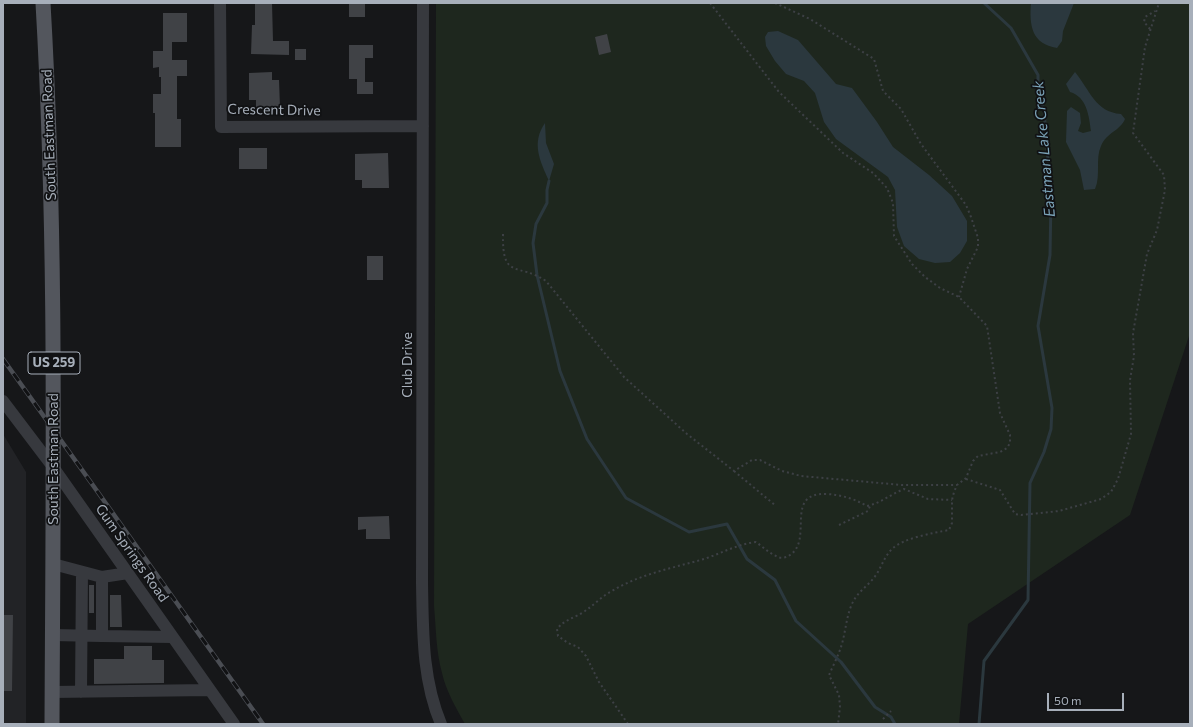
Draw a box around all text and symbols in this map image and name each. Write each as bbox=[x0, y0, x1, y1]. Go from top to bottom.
street label: South Eastman Road bbox=[38, 69, 60, 201]
water label: Eastman Lake Creek bbox=[1029, 80, 1059, 218]
street label: Crescent Drive bbox=[227, 101, 321, 119]
street label: Club Drive bbox=[399, 332, 415, 398]
road number: US 259 bbox=[28, 352, 80, 374]
street label: South Eastman Road bbox=[45, 393, 61, 525]
street label: Gum Springs Road bbox=[92, 501, 172, 605]
scale bar bbox=[1049, 685, 1126, 711]
text: 50 m bbox=[1054, 693, 1082, 707]

